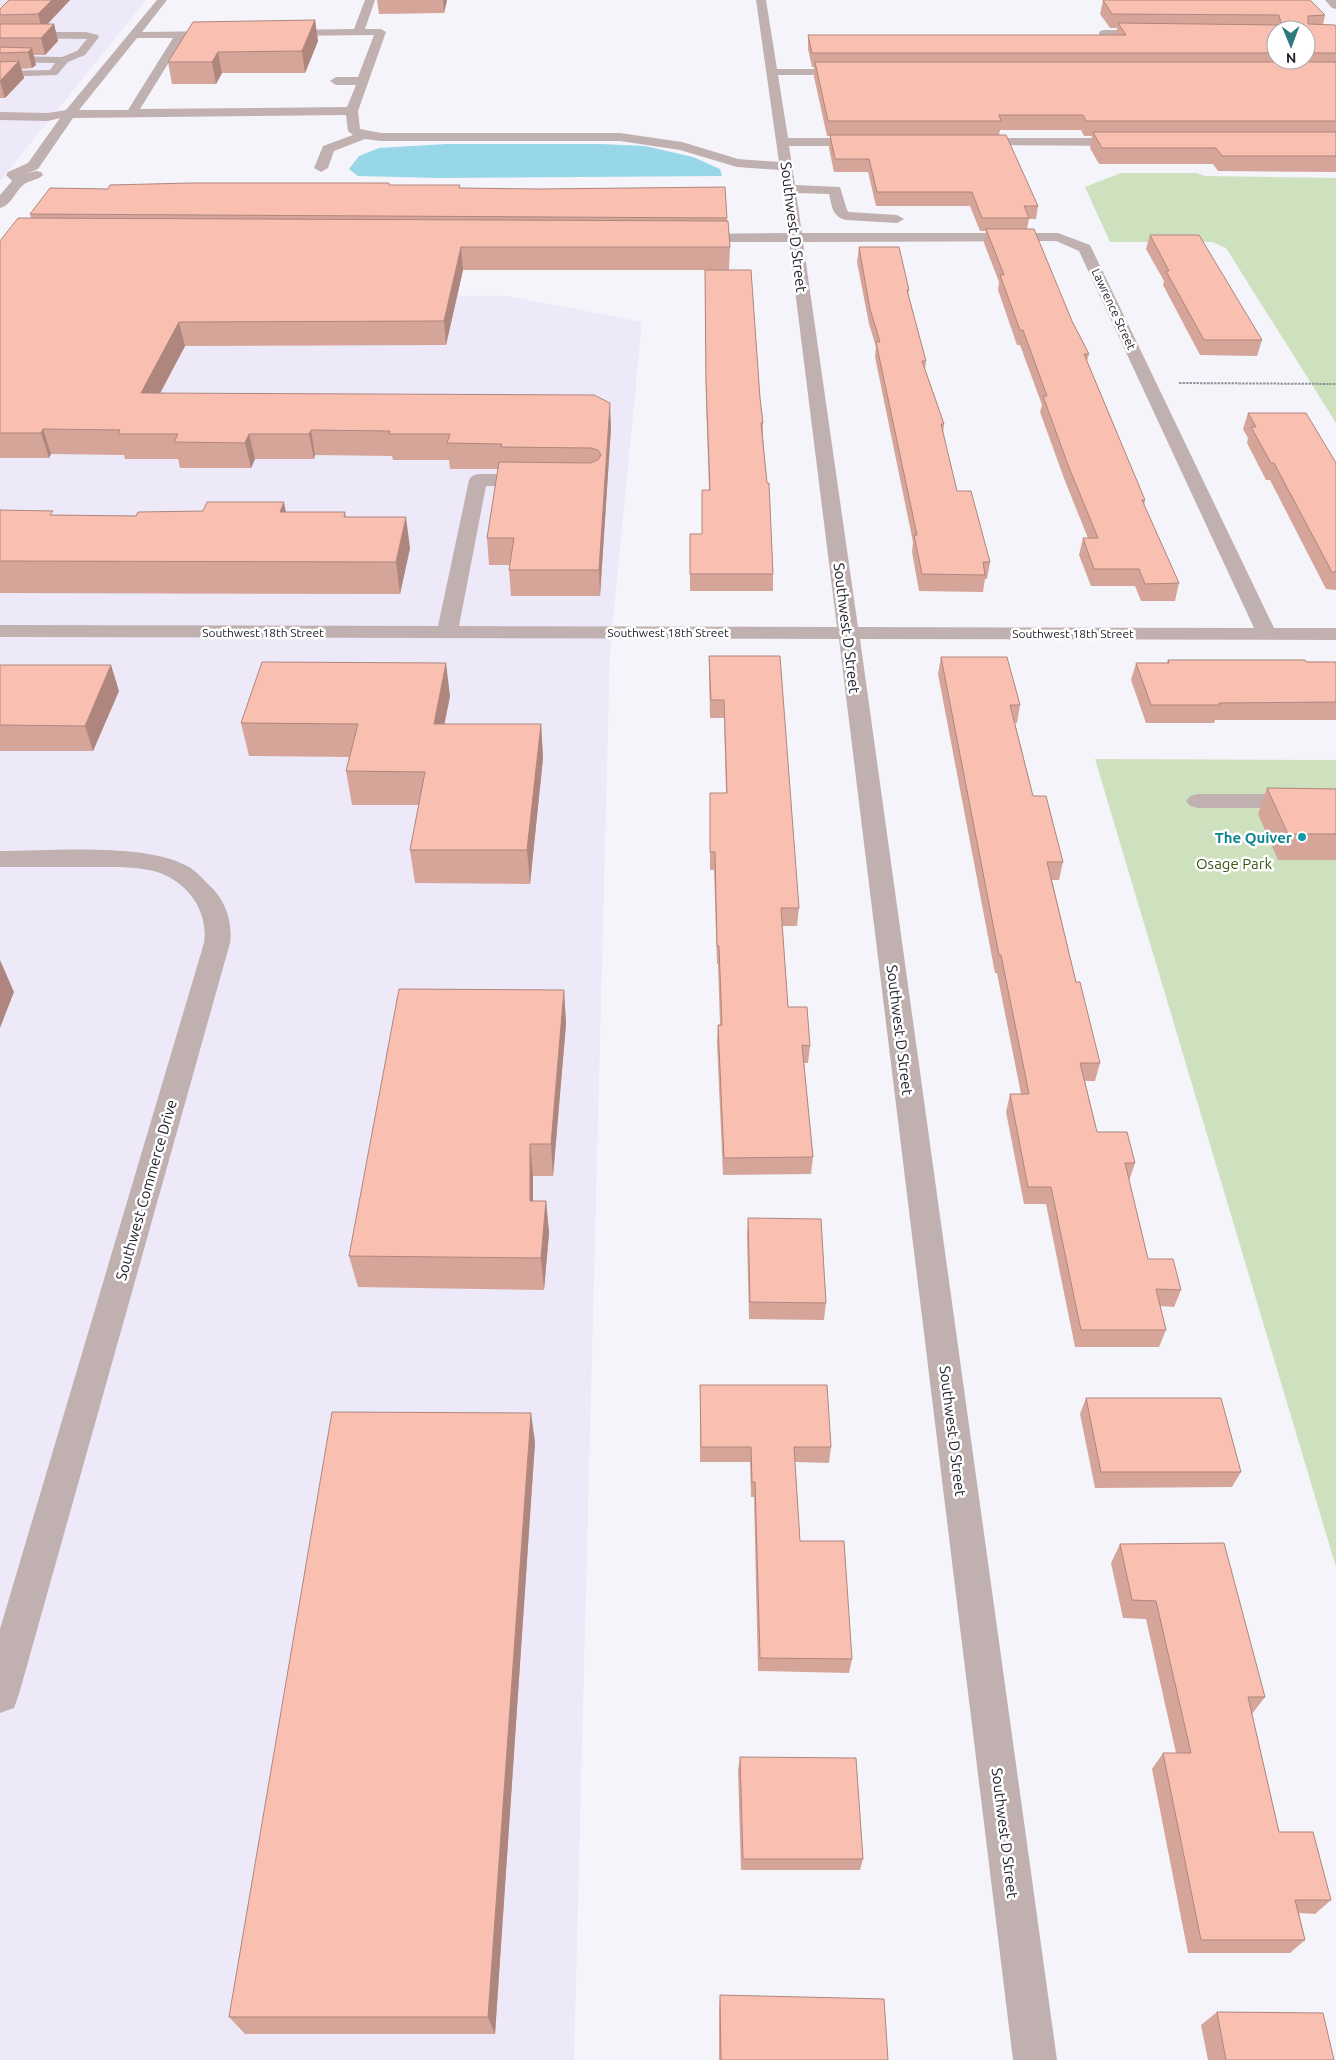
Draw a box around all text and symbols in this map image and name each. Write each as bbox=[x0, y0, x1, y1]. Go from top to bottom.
north arrow bbox=[1266, 20, 1316, 70]
text: N bbox=[1286, 50, 1297, 66]
street label: Southwest D Street bbox=[778, 161, 810, 293]
street label: Lawrence Street bbox=[1090, 266, 1139, 352]
street label: Southwest D Street bbox=[831, 562, 863, 694]
street label: Southwest 18th Street bbox=[202, 626, 324, 639]
street label: Southwest 18th Street bbox=[607, 626, 729, 639]
street label: Southwest 18th Street bbox=[1012, 627, 1134, 640]
place label: The Quiver bbox=[1215, 829, 1293, 846]
marker: The Quiver bbox=[1296, 831, 1308, 843]
park label: Osage Park bbox=[1196, 855, 1272, 872]
street label: Southwest D Street bbox=[884, 964, 916, 1096]
street label: Southwest Commerce Drive bbox=[112, 1098, 180, 1282]
street label: Southwest D Street bbox=[937, 1365, 969, 1497]
street label: Southwest D Street bbox=[989, 1767, 1021, 1899]

